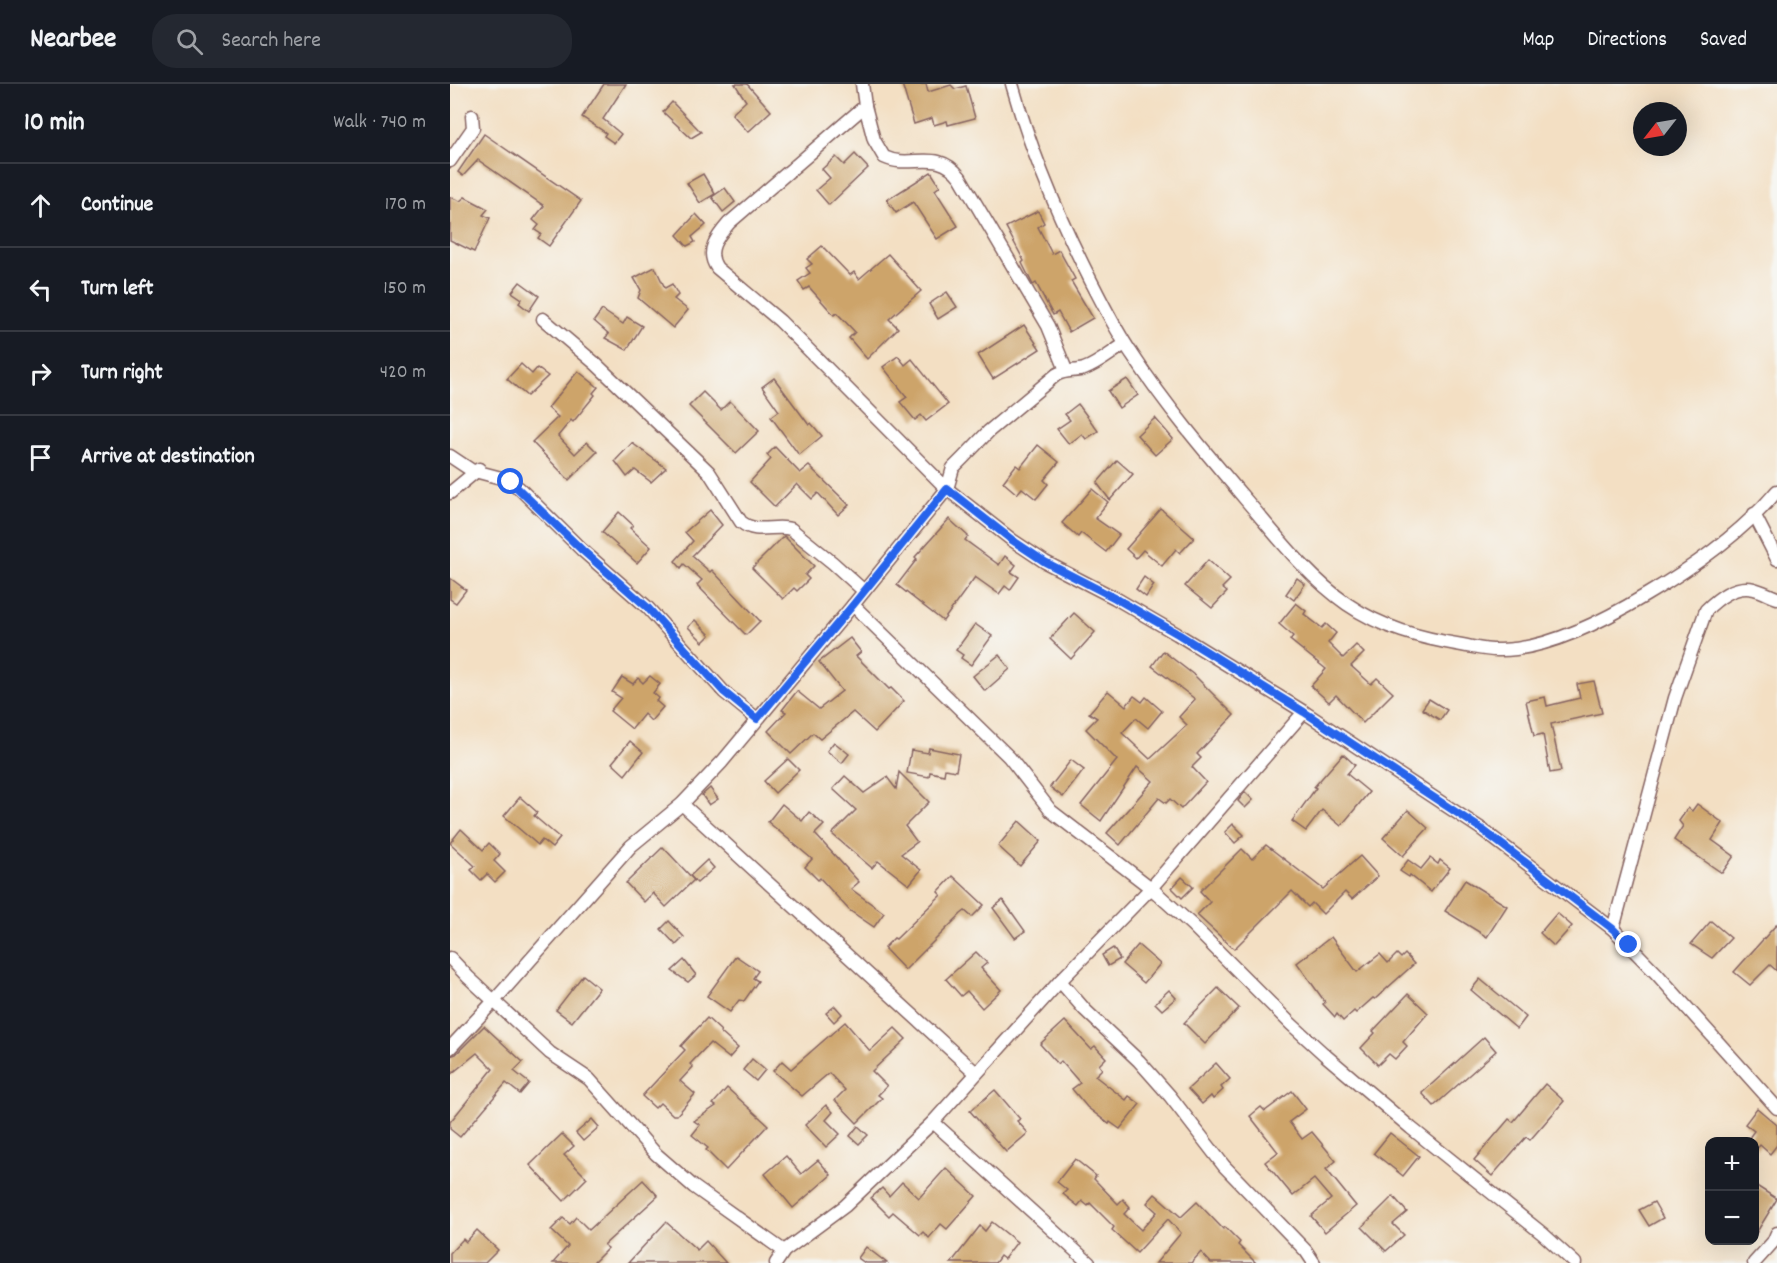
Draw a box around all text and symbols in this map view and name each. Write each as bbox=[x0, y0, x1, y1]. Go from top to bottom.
search box bbox=[152, 14, 572, 68]
text: Nearbee bbox=[30, 21, 116, 61]
icon: search bbox=[173, 25, 206, 58]
text: Search here bbox=[221, 26, 321, 57]
text: Map bbox=[1523, 26, 1554, 56]
text: Directions bbox=[1587, 26, 1667, 56]
text: Saved bbox=[1700, 26, 1747, 56]
north arrow bbox=[1633, 102, 1687, 156]
text: 10 min bbox=[24, 105, 84, 142]
text: Walk · 740 m bbox=[333, 109, 426, 137]
icon: ahead bbox=[24, 189, 57, 222]
text: Continue bbox=[81, 190, 153, 221]
text: 170 m bbox=[385, 191, 426, 219]
icon: left bbox=[24, 273, 57, 306]
text: Turn left bbox=[81, 274, 153, 305]
text: 150 m bbox=[383, 275, 426, 303]
icon: right bbox=[24, 357, 57, 390]
text: Turn right bbox=[81, 358, 163, 389]
text: 420 m bbox=[380, 359, 426, 387]
icon: arrive bbox=[24, 441, 57, 474]
text: Arrive at destination bbox=[81, 442, 255, 473]
route start bbox=[497, 468, 523, 494]
route end bbox=[1615, 931, 1641, 957]
map controls bbox=[1705, 1137, 1759, 1245]
button: + bbox=[1705, 1137, 1759, 1191]
button: − bbox=[1705, 1191, 1759, 1245]

